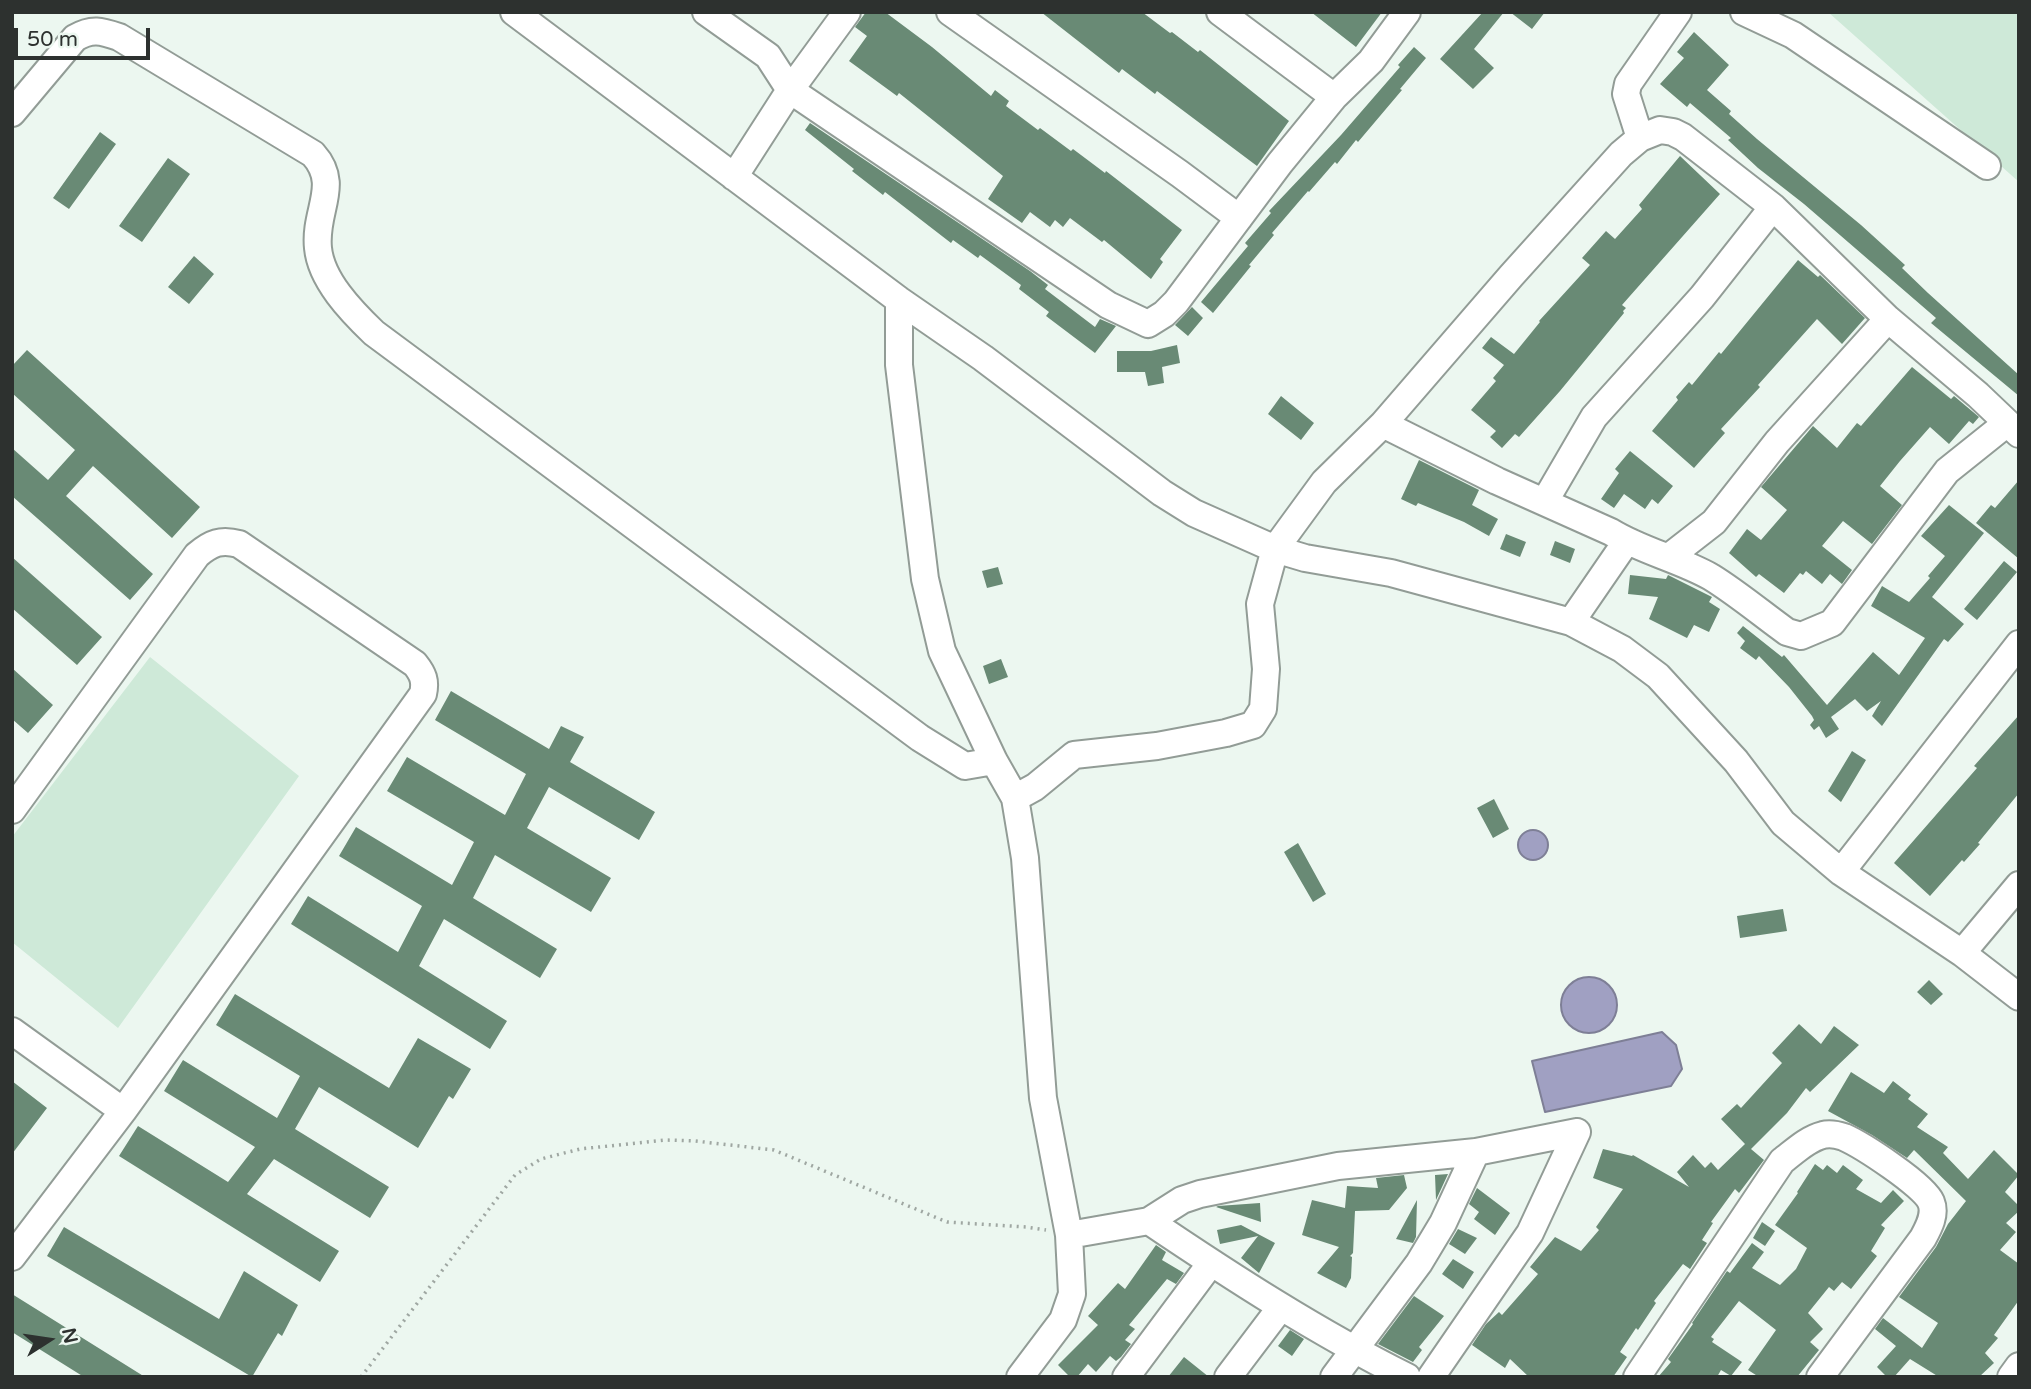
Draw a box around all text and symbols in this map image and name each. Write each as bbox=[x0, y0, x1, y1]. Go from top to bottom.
scale bar bbox=[18, 14, 154, 58]
text: 50 m bbox=[27, 27, 78, 52]
north arrow bbox=[14, 1305, 84, 1375]
text: N bbox=[57, 1326, 82, 1345]

